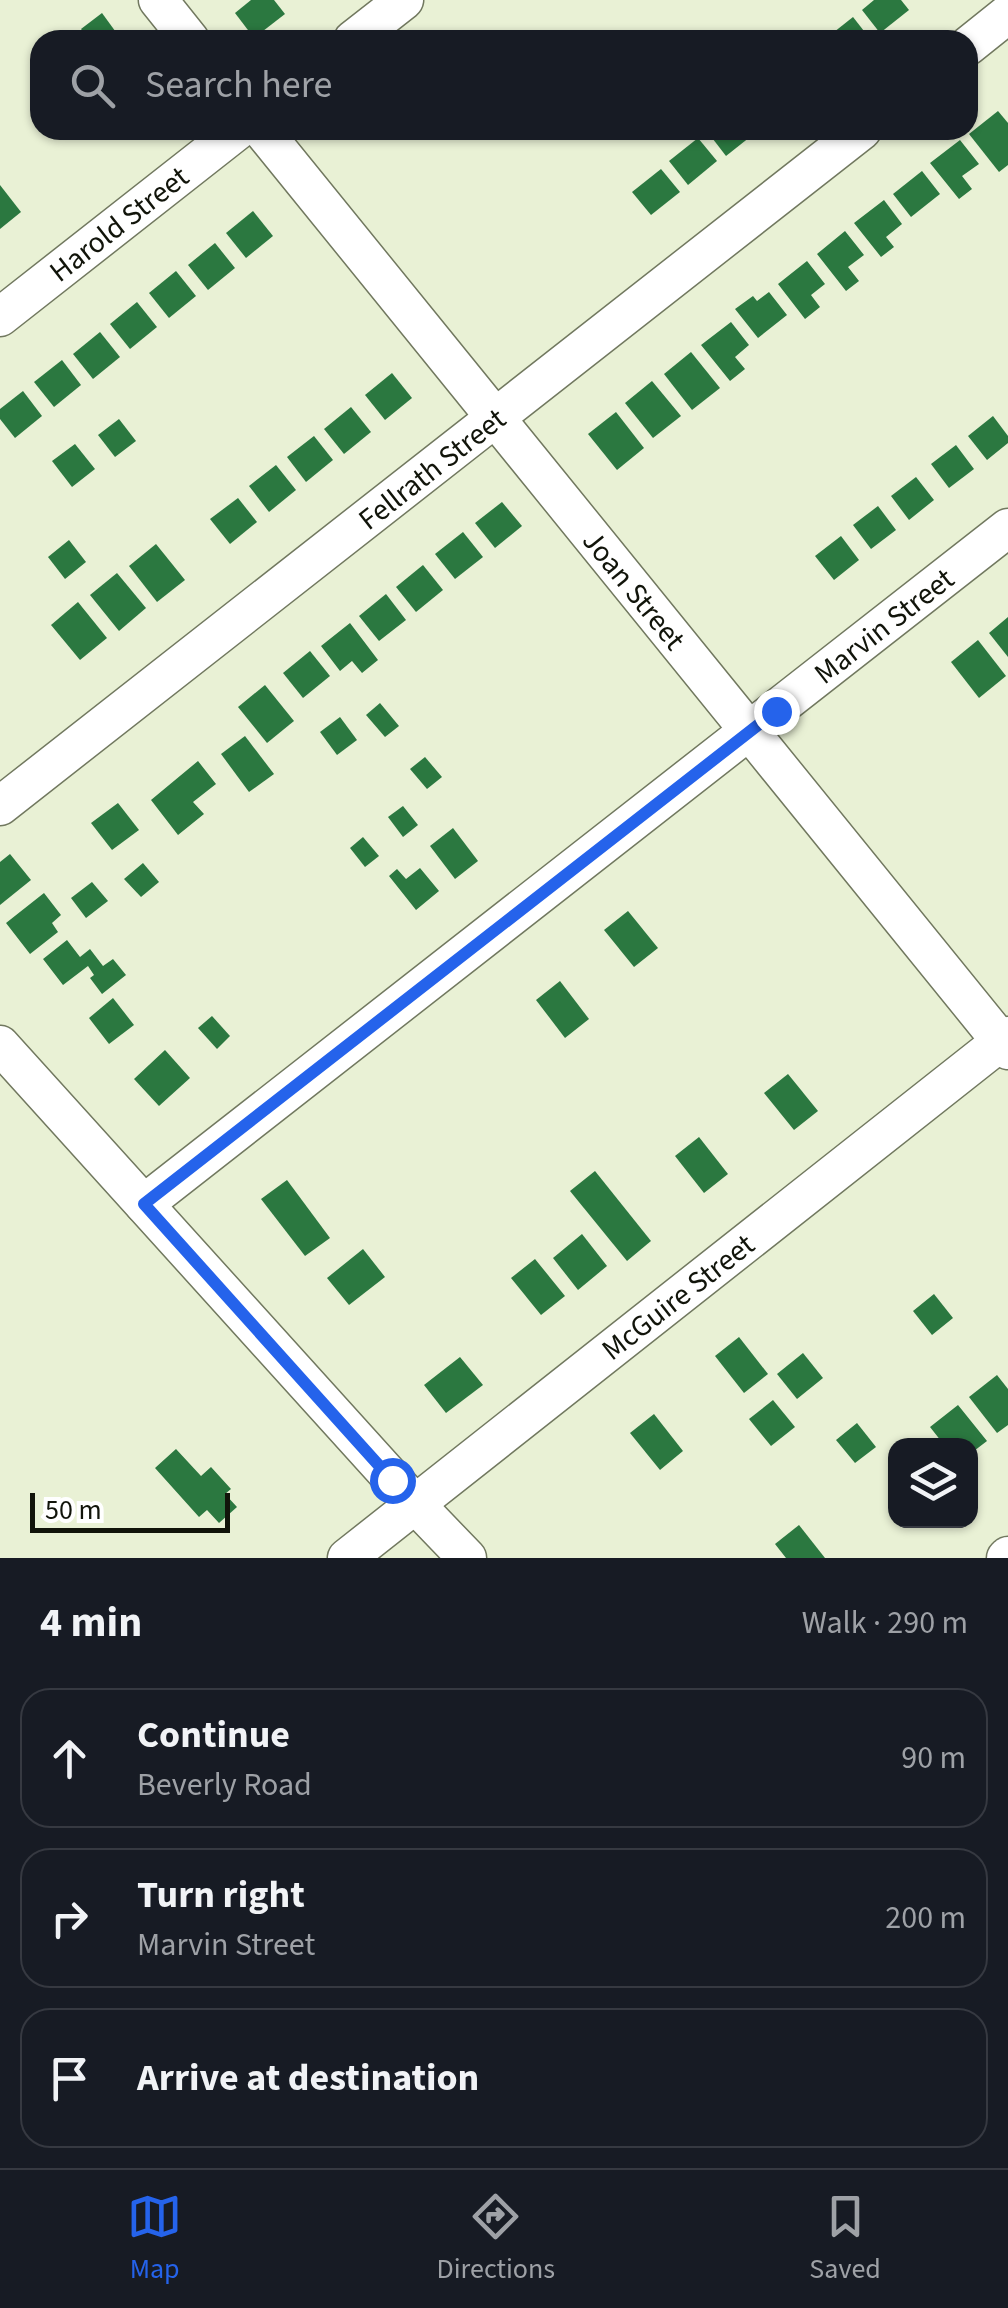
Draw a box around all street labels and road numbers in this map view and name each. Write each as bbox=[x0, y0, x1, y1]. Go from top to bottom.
street label: Harold Street bbox=[40, 156, 198, 293]
street label: Fellrath Street bbox=[349, 398, 515, 541]
street label: Joan Street bbox=[572, 521, 695, 659]
street label: Marvin Street bbox=[805, 558, 963, 695]
street label: McGuire Street bbox=[593, 1224, 764, 1371]

